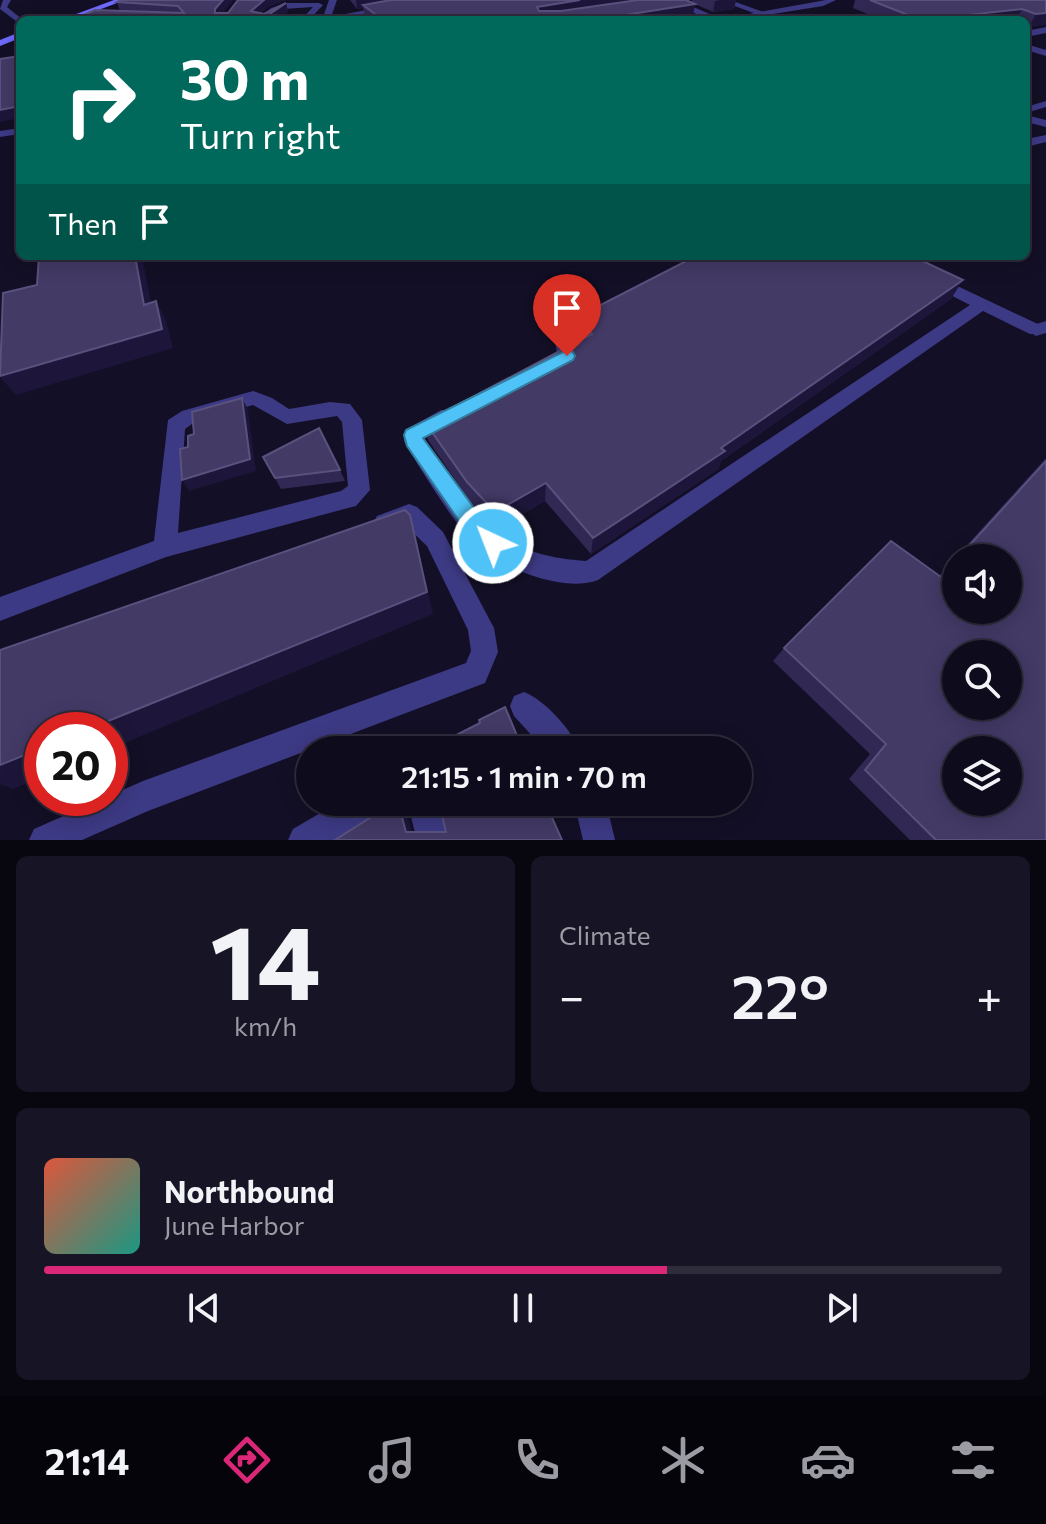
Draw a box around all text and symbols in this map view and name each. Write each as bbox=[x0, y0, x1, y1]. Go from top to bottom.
text: 30 m bbox=[180, 43, 309, 112]
icon: right bbox=[48, 48, 152, 152]
text: Turn right bbox=[180, 112, 341, 156]
icon: arrive bbox=[133, 200, 177, 244]
text: Then bbox=[48, 204, 117, 241]
pin bbox=[533, 274, 601, 356]
icon: arrive bbox=[545, 286, 589, 330]
position arrow bbox=[451, 501, 535, 585]
map controls bbox=[942, 544, 1022, 816]
button: sound bbox=[942, 544, 1022, 624]
button: search bbox=[942, 640, 1022, 720]
speed limit sign: 20 bbox=[24, 712, 128, 816]
button: layers bbox=[942, 736, 1022, 816]
text: 21:15 · 1 min · 70 m bbox=[401, 757, 647, 794]
text: 14 bbox=[210, 894, 321, 1021]
text: Climate bbox=[559, 919, 651, 950]
text: 22° bbox=[731, 958, 829, 1031]
text: − bbox=[559, 968, 584, 1022]
text: + bbox=[976, 968, 1002, 1022]
text: km/h bbox=[234, 1010, 297, 1041]
text: Northbound bbox=[164, 1172, 335, 1209]
text: June Harbor bbox=[164, 1209, 304, 1240]
icon: previous bbox=[182, 1286, 226, 1330]
icon: pause bbox=[501, 1286, 545, 1330]
icon: next bbox=[820, 1286, 864, 1330]
icon: directions bbox=[219, 1432, 275, 1488]
icon: music bbox=[364, 1432, 420, 1488]
icon: phone bbox=[509, 1432, 565, 1488]
icon: climate bbox=[655, 1432, 711, 1488]
icon: car bbox=[800, 1432, 856, 1488]
icon: filters bbox=[945, 1432, 1001, 1488]
text: 21:14 bbox=[45, 1438, 129, 1482]

